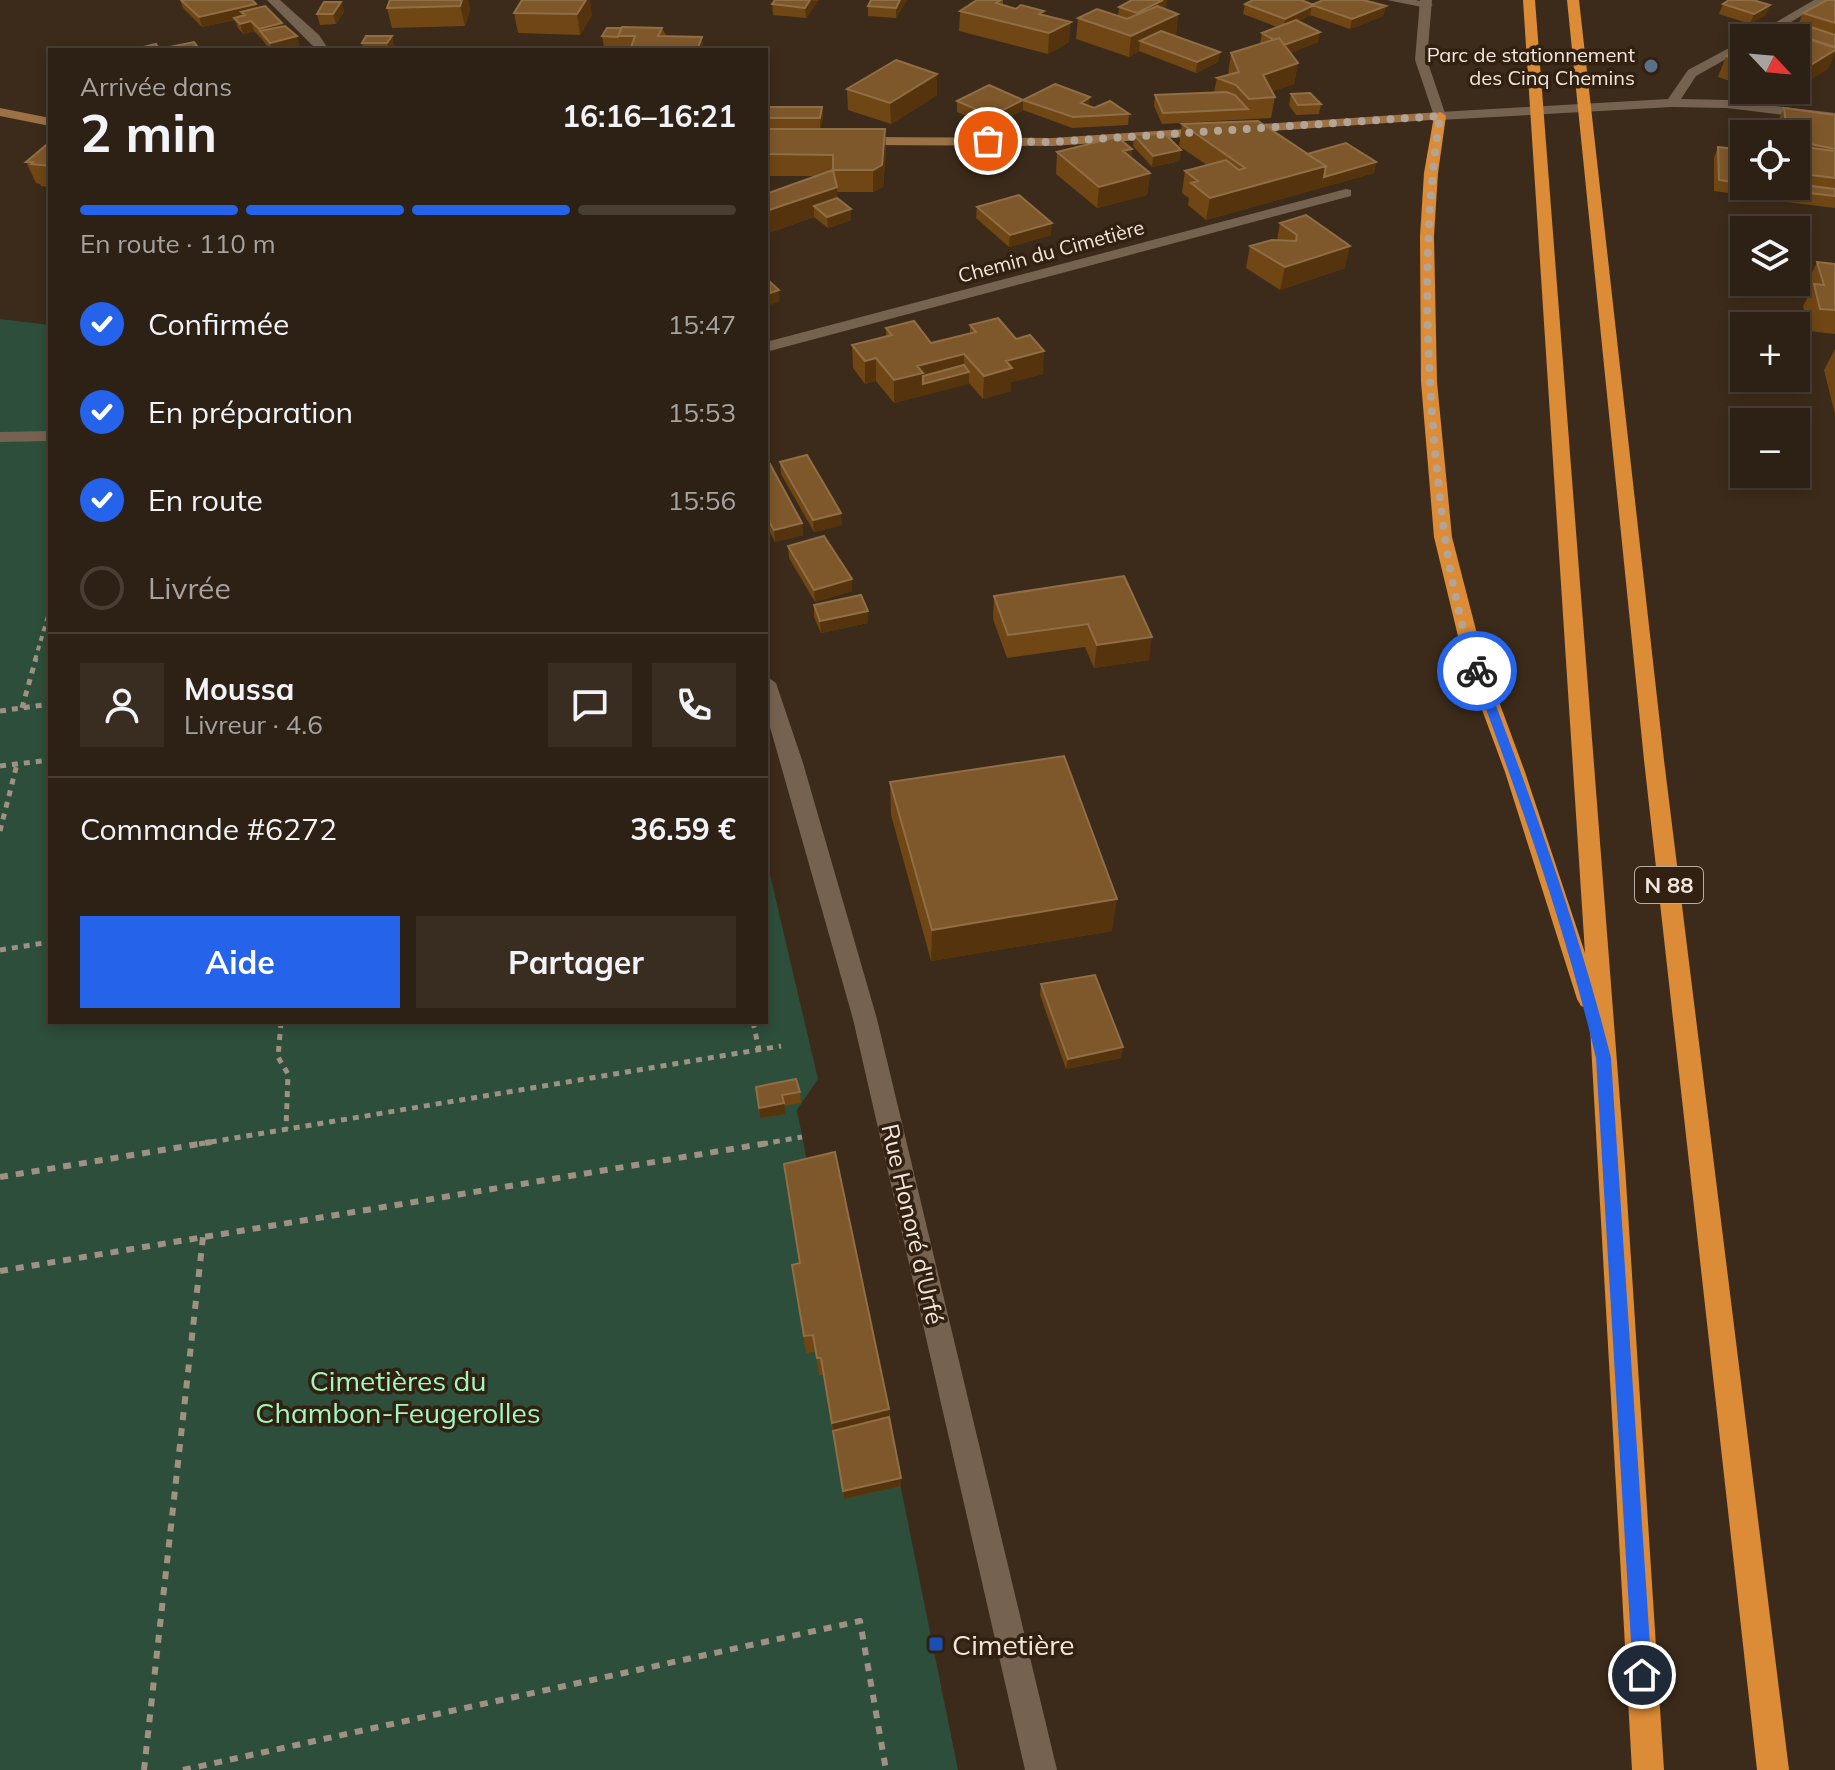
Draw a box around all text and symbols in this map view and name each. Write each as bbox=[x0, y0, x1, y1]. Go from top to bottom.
north arrow bbox=[1730, 24, 1810, 104]
map controls bbox=[1730, 24, 1810, 488]
place label: Parc de stationnement des Cinq Chemins bbox=[1427, 42, 1635, 90]
marker: Parc de stationnement des Cinq Chemins bbox=[1642, 57, 1660, 75]
text: Arrivée dans bbox=[80, 70, 232, 103]
text: 16:16–16:21 bbox=[562, 97, 736, 135]
text: 2 min bbox=[80, 100, 217, 165]
pin bbox=[954, 107, 1022, 175]
icon: bag bbox=[966, 119, 1010, 163]
button: locate bbox=[1730, 120, 1810, 200]
street label: Chemin du Cimetière bbox=[955, 214, 1147, 288]
button: layers bbox=[1730, 216, 1810, 296]
text: En route · 110 m bbox=[80, 227, 276, 260]
icon: check bbox=[80, 302, 124, 346]
text: Confirmée bbox=[148, 305, 289, 343]
text: 15:47 bbox=[668, 308, 736, 341]
button: + bbox=[1730, 312, 1810, 392]
icon: check bbox=[80, 390, 124, 434]
text: En préparation bbox=[148, 393, 353, 431]
text: 15:53 bbox=[668, 396, 736, 429]
button: − bbox=[1730, 408, 1810, 488]
icon: check bbox=[80, 478, 124, 522]
text: En route bbox=[148, 481, 263, 519]
text: 15:56 bbox=[668, 484, 736, 517]
text: Livrée bbox=[148, 569, 231, 607]
courier bbox=[1437, 631, 1517, 711]
icon: bike bbox=[1455, 649, 1499, 693]
button: person bbox=[80, 663, 164, 747]
button: chat bbox=[548, 663, 632, 747]
button: phone bbox=[652, 663, 736, 747]
text: Moussa bbox=[184, 670, 294, 708]
text: Livreur · 4.6 bbox=[184, 708, 323, 741]
text: Commande #6272 bbox=[80, 810, 337, 848]
text: 36.59 € bbox=[630, 810, 736, 848]
road number: N 88 bbox=[1635, 867, 1703, 903]
button: Aide bbox=[80, 916, 400, 1008]
button: Partager bbox=[416, 916, 736, 1008]
street label: Rue Honoré d'Urfé bbox=[875, 1121, 951, 1327]
park label: Cimetières du Chambon-Feugerolles bbox=[255, 1363, 541, 1430]
place label: Cimetière bbox=[952, 1627, 1075, 1662]
marker: Cimetière bbox=[927, 1635, 945, 1653]
pin bbox=[1608, 1641, 1676, 1709]
icon: home bbox=[1620, 1653, 1664, 1697]

